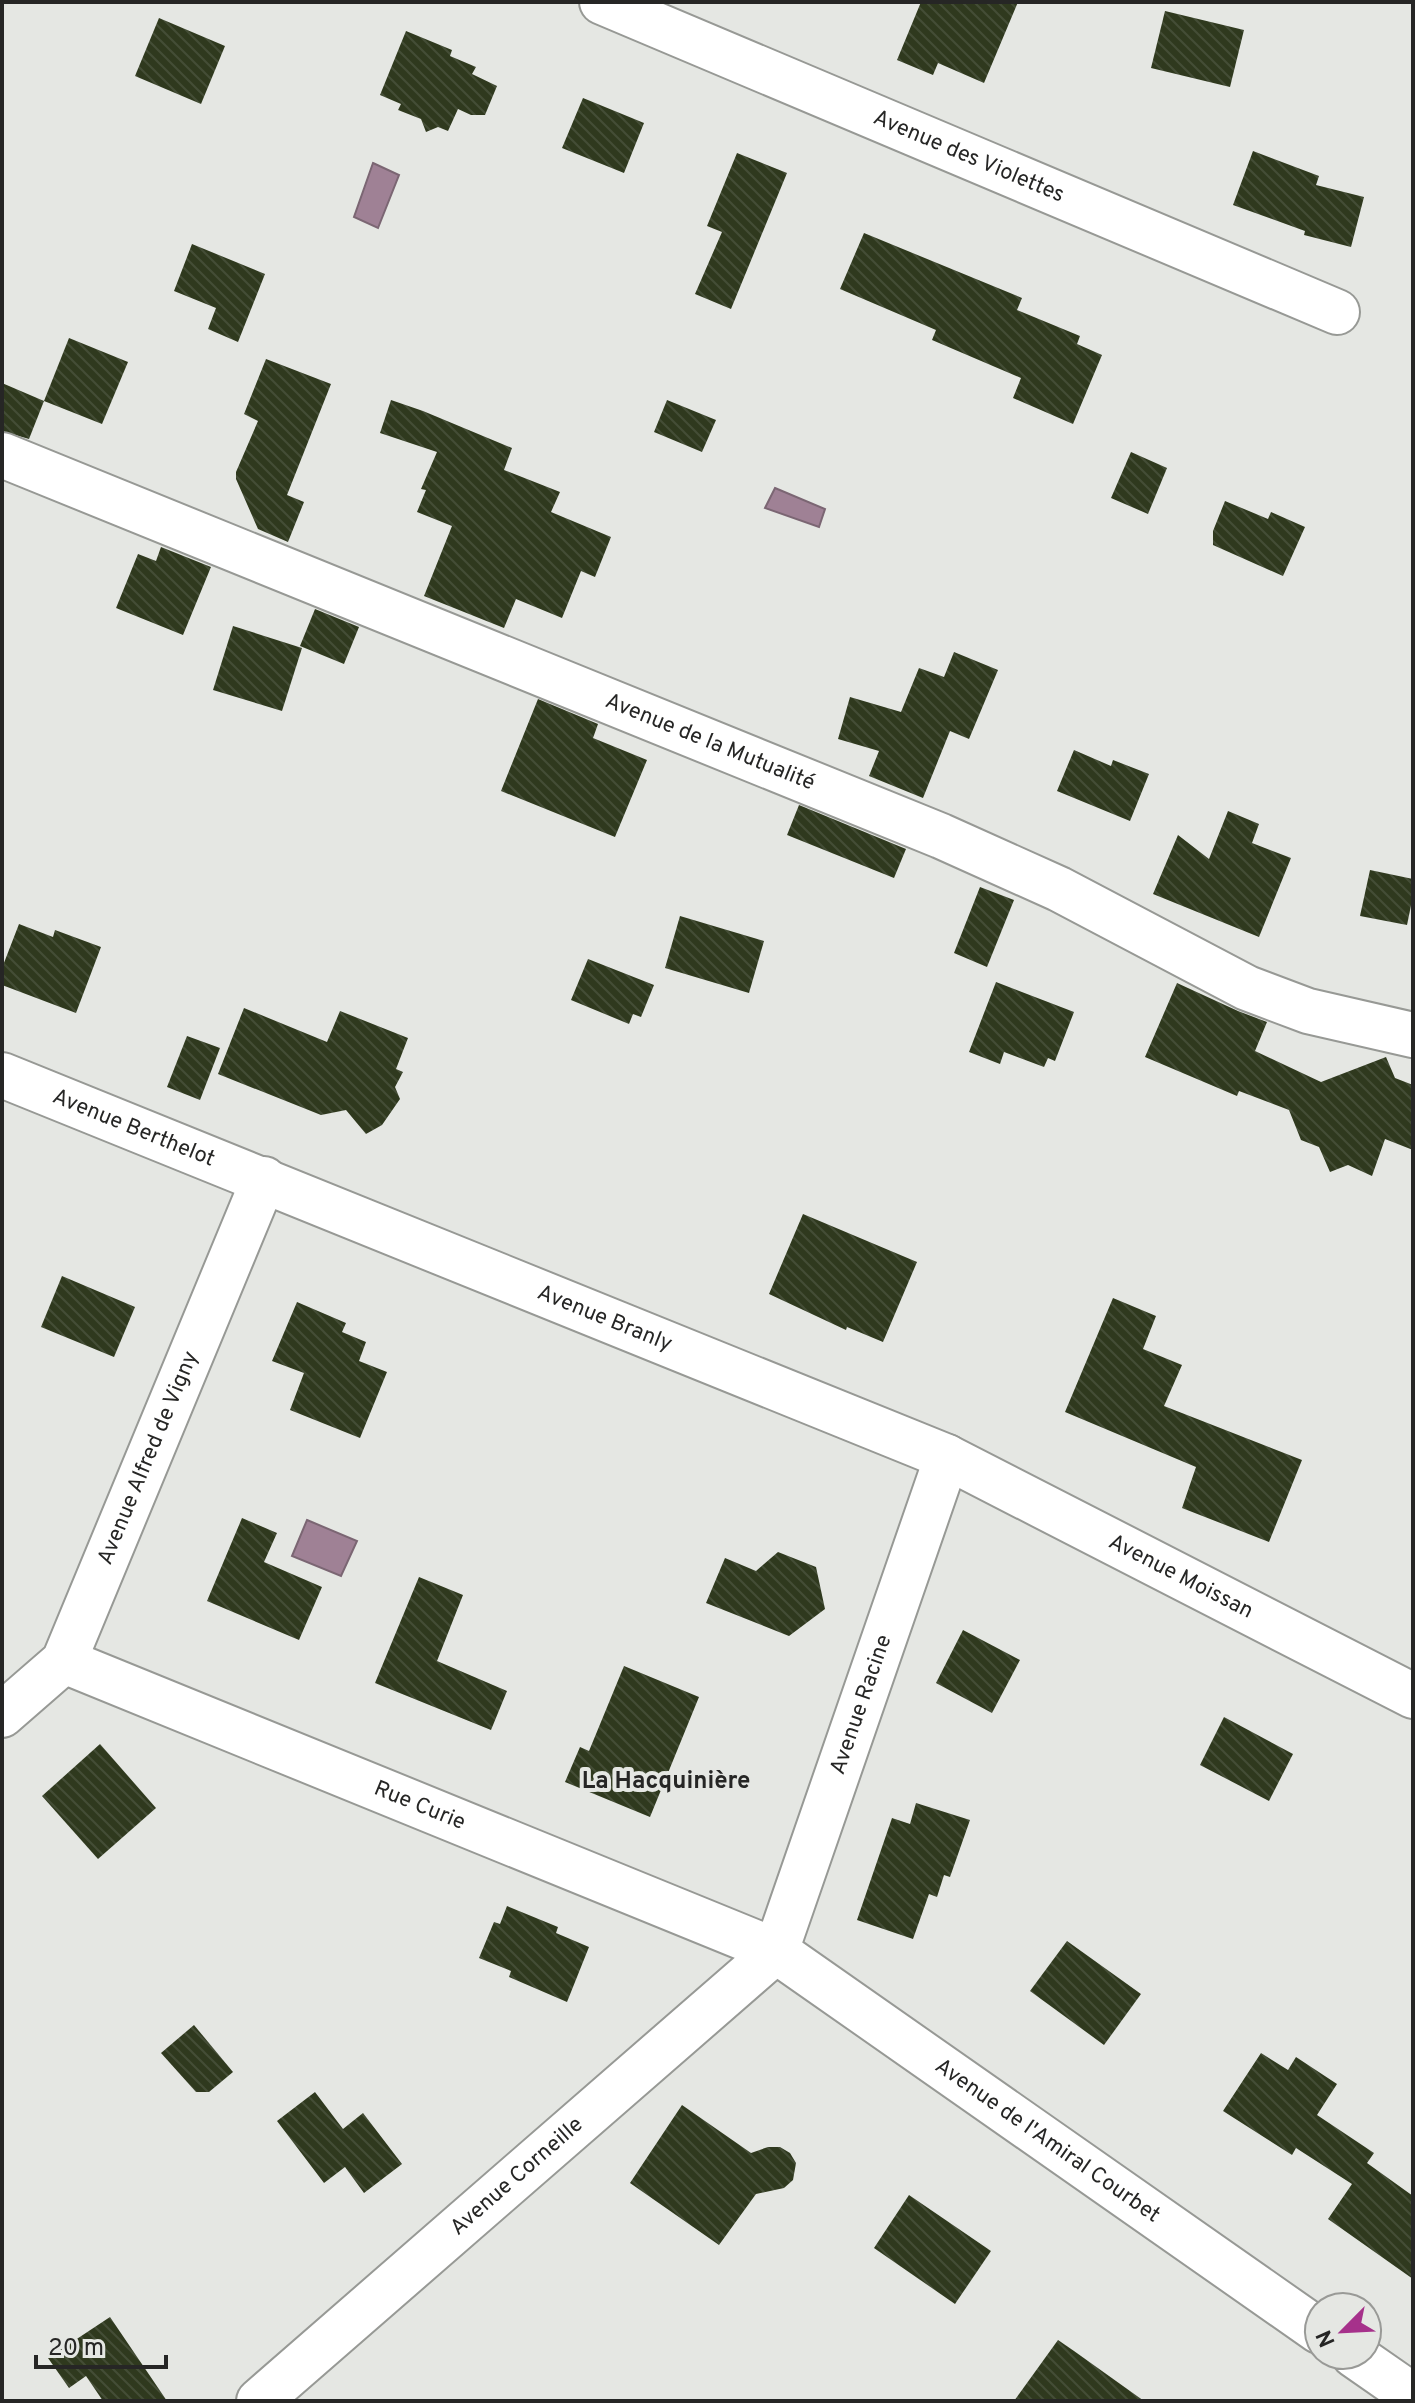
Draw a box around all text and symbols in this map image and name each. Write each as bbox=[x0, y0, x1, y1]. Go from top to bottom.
street label: Avenue des Violettes bbox=[869, 104, 1068, 209]
street label: Avenue de la Mutualité bbox=[601, 688, 819, 797]
street label: Avenue Berthelot bbox=[48, 1083, 219, 1173]
street label: Avenue Branly bbox=[533, 1279, 676, 1358]
street label: Avenue Alfred de Vigny bbox=[92, 1347, 205, 1569]
street label: Avenue Moissan bbox=[1104, 1529, 1258, 1625]
street label: Avenue Racine bbox=[825, 1631, 898, 1778]
district label: La Hacquinière bbox=[582, 1767, 750, 1797]
street label: Rue Curie bbox=[370, 1775, 469, 1837]
street label: Avenue de l'Amiral Courbet bbox=[930, 2053, 1165, 2229]
street label: Avenue Corneille bbox=[445, 2111, 589, 2242]
north arrow bbox=[1303, 2291, 1383, 2371]
scale bar bbox=[36, 2319, 166, 2369]
text: N bbox=[1311, 2325, 1343, 2351]
text: 20 m bbox=[48, 2334, 104, 2364]

